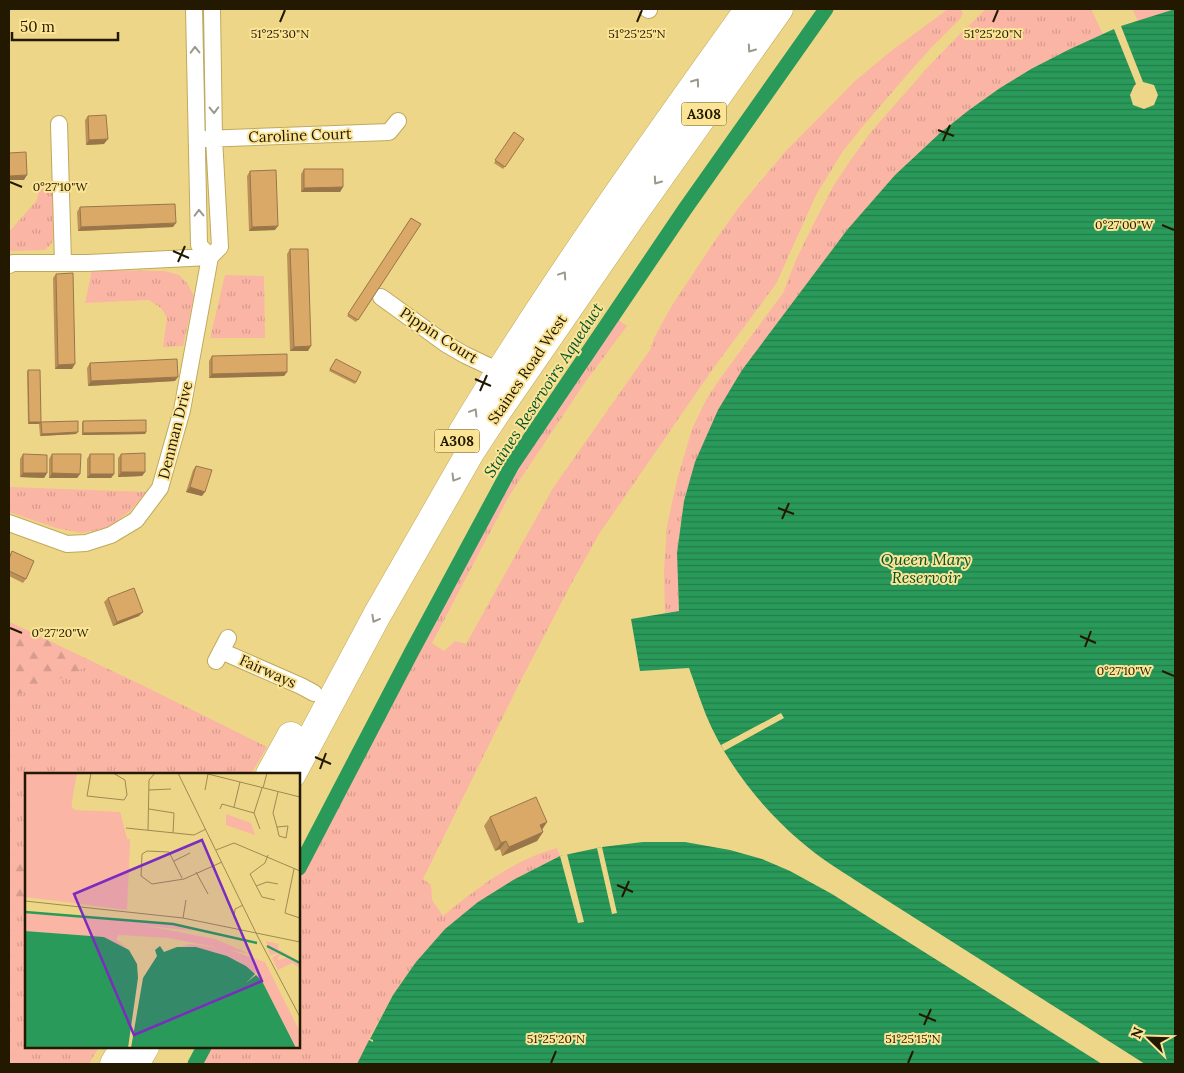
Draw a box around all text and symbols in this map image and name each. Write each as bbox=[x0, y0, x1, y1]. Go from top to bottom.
scale bar bbox=[12, 10, 119, 42]
text: 50 m bbox=[20, 17, 55, 36]
text: 51°25'30"N bbox=[251, 26, 309, 41]
text: 51°25'25"N bbox=[608, 26, 666, 41]
text: 51°25'20"N bbox=[964, 26, 1022, 41]
one-way arrow bbox=[747, 43, 757, 52]
one-way arrow bbox=[190, 46, 200, 54]
one-way arrow bbox=[690, 78, 699, 88]
road number: A308 bbox=[682, 102, 726, 126]
one-way arrow bbox=[209, 106, 219, 114]
street label: Caroline Court bbox=[248, 124, 352, 146]
one-way arrow bbox=[654, 175, 663, 185]
text: 0°27'10"W bbox=[33, 179, 88, 194]
one-way arrow bbox=[194, 209, 204, 216]
text: 0°27'00"W bbox=[1095, 217, 1154, 232]
one-way arrow bbox=[557, 272, 566, 281]
water label: Staines Reservoirs Aqueduct bbox=[479, 299, 607, 481]
street label: Pippin Court bbox=[396, 303, 482, 367]
street label: Staines Road West bbox=[483, 310, 571, 427]
street label: Denman Drive bbox=[154, 379, 196, 481]
one-way arrow bbox=[468, 408, 478, 417]
road number: A308 bbox=[434, 430, 480, 452]
one-way arrow bbox=[452, 472, 462, 481]
water label: Queen Mary Reservoir bbox=[881, 549, 971, 587]
one-way arrow bbox=[371, 614, 381, 623]
text: 0°27'20"W bbox=[32, 625, 89, 640]
street label: Fairways bbox=[237, 650, 300, 692]
text: 0°27'10"W bbox=[1097, 663, 1152, 678]
inset map bbox=[25, 773, 300, 1048]
north arrow bbox=[1124, 1013, 1174, 1063]
text: N bbox=[1127, 1024, 1148, 1041]
text: 51°25'20"N bbox=[527, 1031, 585, 1046]
text: 51°25'15"N bbox=[885, 1031, 941, 1046]

